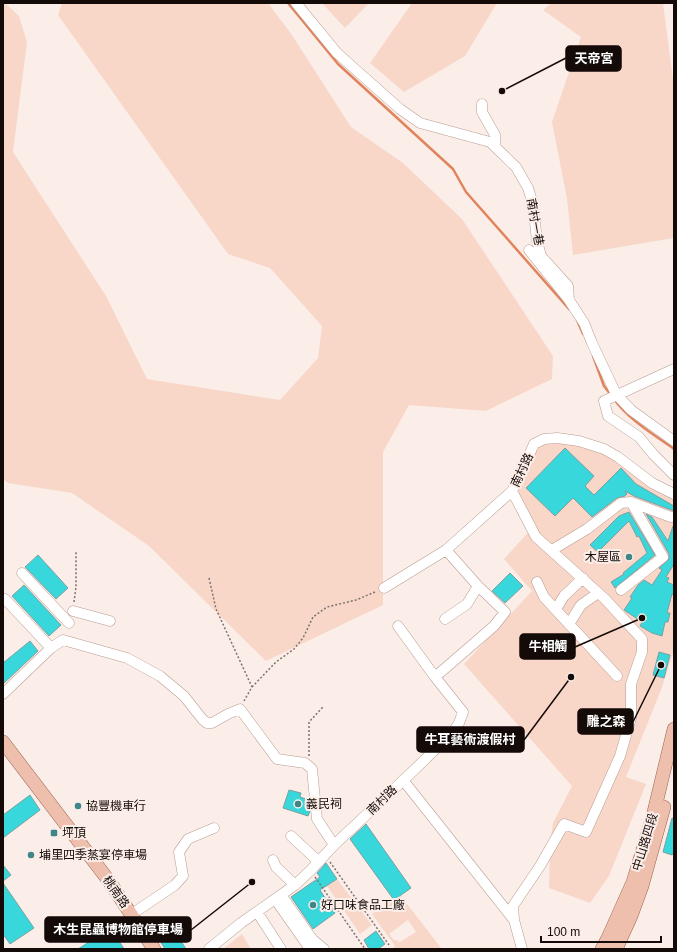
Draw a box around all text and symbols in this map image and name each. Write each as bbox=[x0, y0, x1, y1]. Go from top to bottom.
callout: 天帝宮 bbox=[566, 46, 621, 71]
text: 天帝宮 bbox=[574, 51, 614, 66]
street label: 南村一巷 bbox=[524, 197, 546, 247]
street label: 南村路 bbox=[508, 451, 536, 489]
place label: 木屋區 bbox=[585, 550, 621, 564]
marker: 木屋區 bbox=[624, 552, 634, 562]
callout: 牛相觸 bbox=[520, 634, 575, 659]
text: 牛相觸 bbox=[528, 639, 568, 654]
callout: 雕之森 bbox=[578, 709, 633, 734]
text: 雕之森 bbox=[586, 714, 626, 729]
callout: 牛耳藝術渡假村 bbox=[417, 727, 524, 752]
text: 牛耳藝術渡假村 bbox=[424, 732, 516, 747]
street label: 南村路 bbox=[364, 782, 400, 818]
place label: 義民祠 bbox=[306, 797, 342, 811]
place label: 協豐機車行 bbox=[86, 799, 146, 813]
marker: 義民祠 bbox=[293, 799, 303, 809]
marker: 協豐機車行 bbox=[73, 801, 83, 811]
street label: 中山路四段 bbox=[630, 811, 660, 873]
place label: 坪頂 bbox=[62, 826, 86, 840]
marker: 坪頂 bbox=[49, 828, 59, 838]
place label: 埔里四季蒸宴停車場 bbox=[39, 848, 147, 862]
marker: 埔里四季蒸宴停車場 bbox=[26, 850, 36, 860]
street label: 桃南路 bbox=[100, 873, 132, 911]
place label: 好口味食品工廠 bbox=[321, 898, 405, 912]
marker: 好口味食品工廠 bbox=[308, 900, 318, 910]
callout: 木生昆蟲博物館停車場 bbox=[45, 917, 191, 942]
scale bar bbox=[541, 918, 661, 944]
text: 木生昆蟲博物館停車場 bbox=[53, 922, 183, 937]
text: 100 m bbox=[547, 925, 580, 939]

